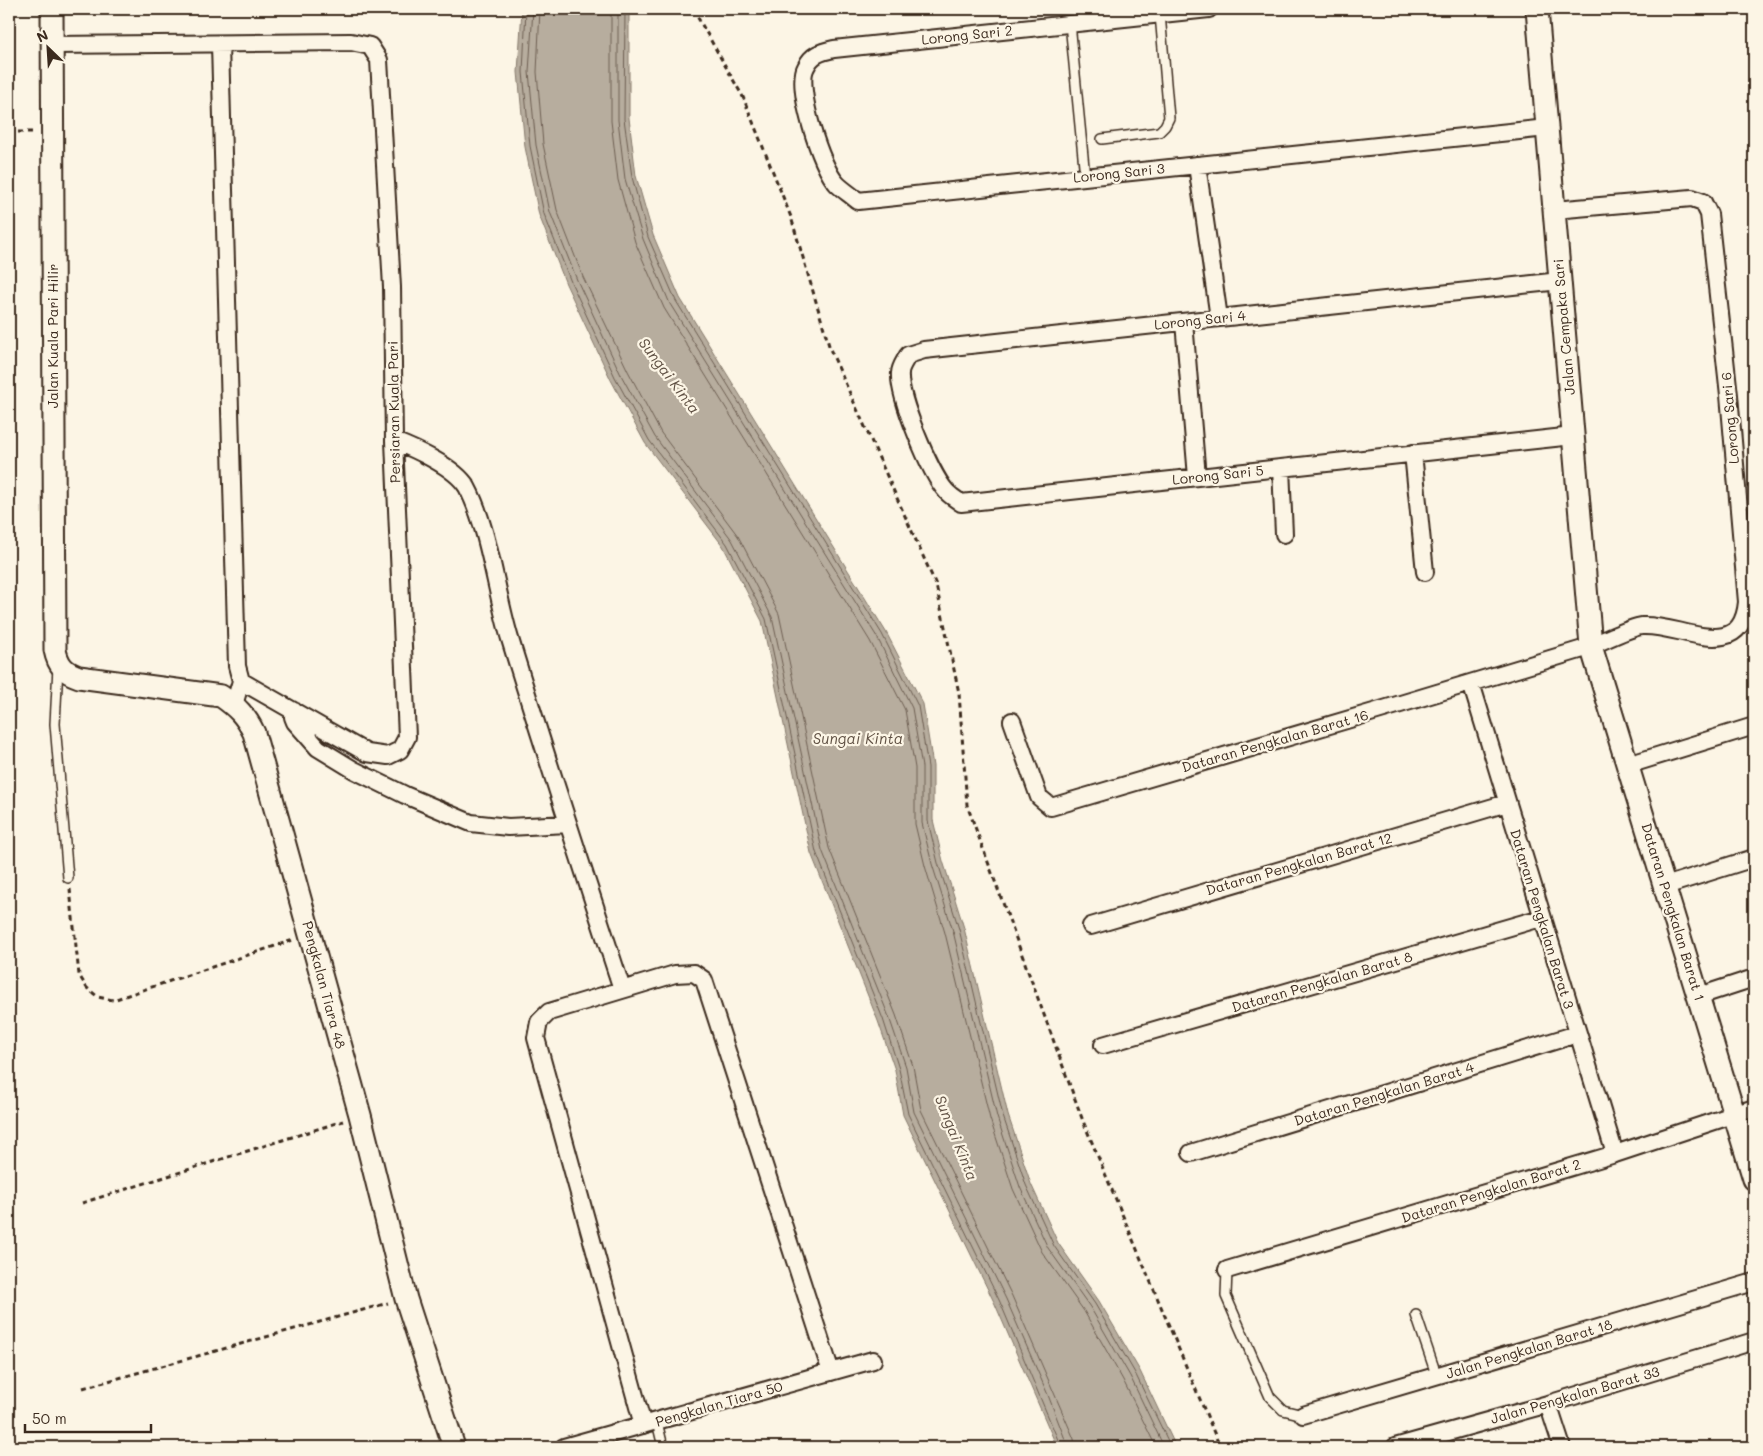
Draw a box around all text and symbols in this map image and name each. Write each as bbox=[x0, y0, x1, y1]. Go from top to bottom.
street label: Lorong Sari 2 bbox=[920, 20, 1013, 49]
north arrow bbox=[22, 22, 72, 72]
text: N bbox=[33, 25, 51, 47]
street label: Lorong Sari 3 bbox=[1072, 158, 1166, 187]
street label: Jalan Cempaka Sari bbox=[1548, 258, 1579, 396]
street label: Jalan Kuala Pari Hilir bbox=[43, 264, 62, 408]
street label: Lorong Sari 4 bbox=[1153, 305, 1247, 334]
water label: Sungai Kinta bbox=[635, 333, 705, 417]
street label: Persiaran Kuala Pari bbox=[383, 341, 404, 483]
street label: Lorong Sari 6 bbox=[1716, 371, 1743, 465]
street label: Lorong Sari 5 bbox=[1171, 460, 1265, 489]
street label: Dataran Pengkalan Barat 16 bbox=[1179, 705, 1370, 776]
water label: Sungai Kinta bbox=[813, 728, 903, 748]
street label: Dataran Pengkalan Barat 1 bbox=[1637, 821, 1710, 1003]
street label: Dataran Pengkalan Barat 3 bbox=[1506, 827, 1579, 1011]
street label: Dataran Pengkalan Barat 12 bbox=[1204, 828, 1394, 899]
street label: Pengkalan Tiara 48 bbox=[298, 919, 351, 1051]
street label: Dataran Pengkalan Barat 8 bbox=[1229, 947, 1414, 1016]
street label: Dataran Pengkalan Barat 4 bbox=[1292, 1057, 1477, 1130]
water label: Sungai Kinta bbox=[931, 1092, 983, 1183]
street label: Dataran Pengkalan Barat 2 bbox=[1399, 1154, 1583, 1227]
street label: Jalan Pengkalan Barat 18 bbox=[1443, 1314, 1614, 1383]
street label: Jalan Pengkalan Barat 33 bbox=[1488, 1361, 1662, 1428]
street label: Pengkalan Tiara 50 bbox=[653, 1376, 785, 1431]
scale bar bbox=[25, 1401, 151, 1433]
text: 50 m bbox=[32, 1408, 67, 1428]

